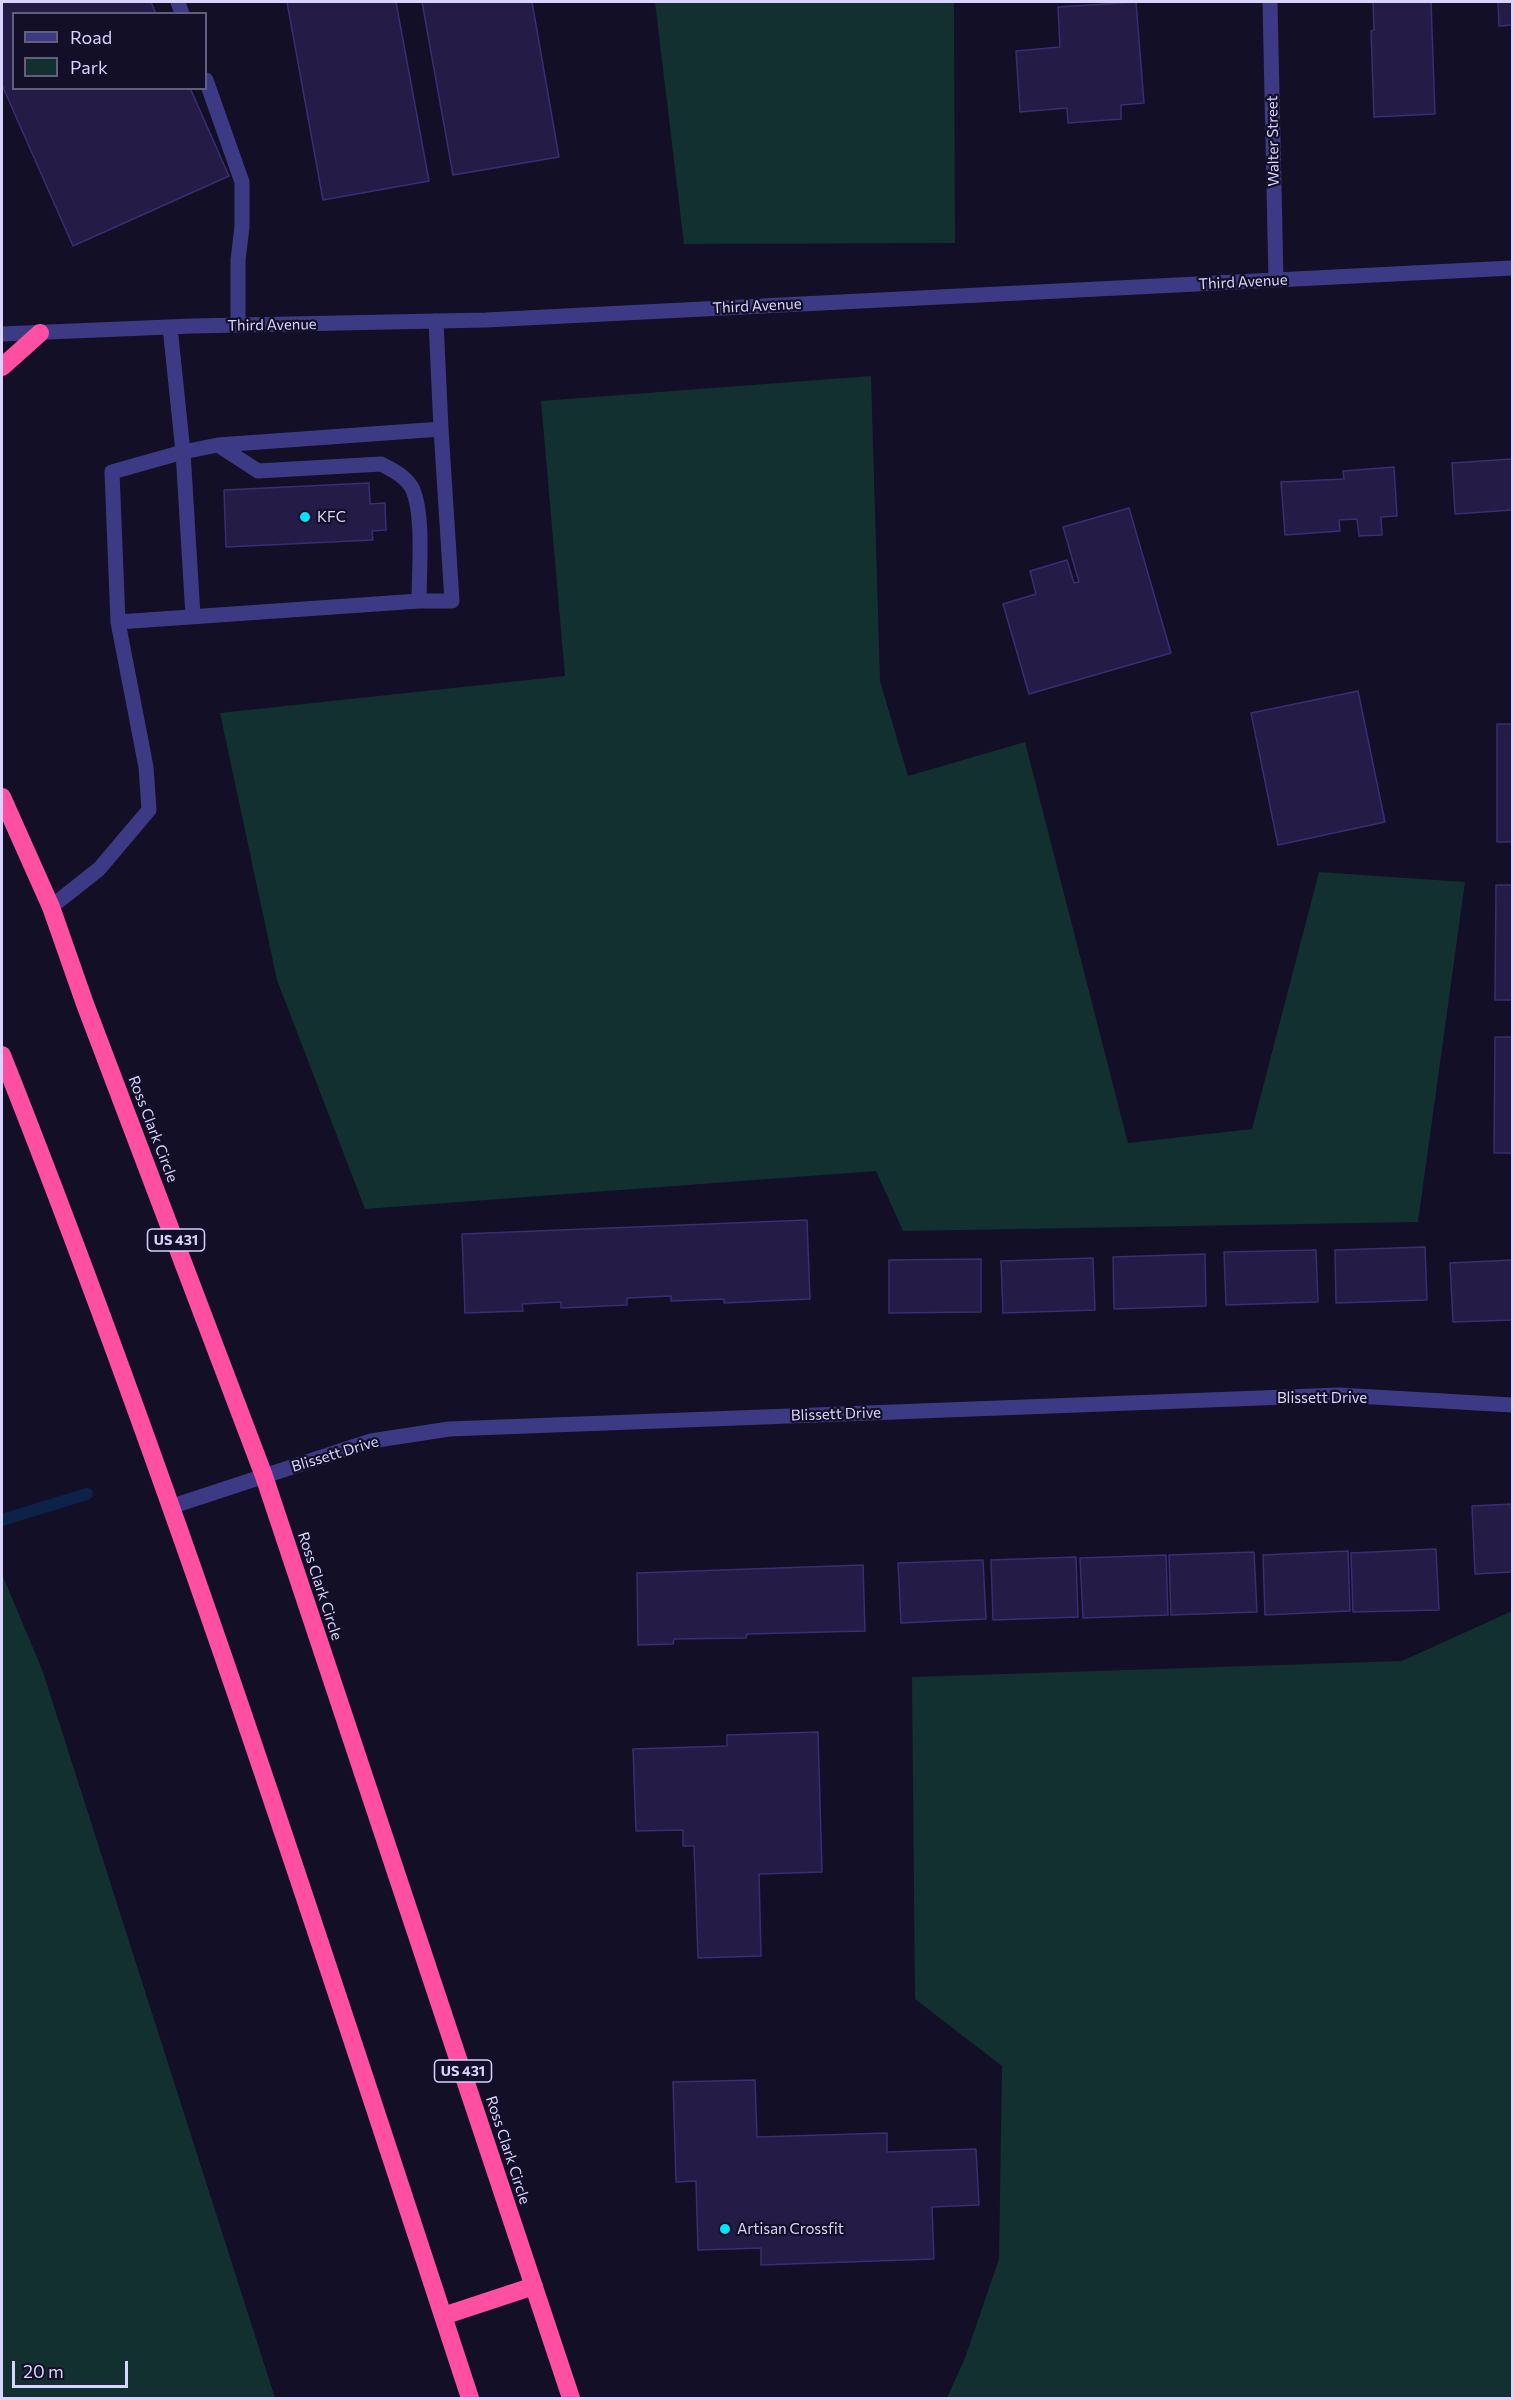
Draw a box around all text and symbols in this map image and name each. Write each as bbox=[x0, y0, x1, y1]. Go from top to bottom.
legend bbox=[12, 12, 207, 90]
text: Road bbox=[70, 26, 112, 48]
text: Park bbox=[70, 56, 108, 78]
street label: Walter Street bbox=[1263, 95, 1283, 187]
street label: Third Avenue bbox=[1198, 271, 1288, 293]
street label: Third Avenue bbox=[712, 295, 802, 317]
street label: Third Avenue bbox=[227, 315, 317, 335]
place label: KFC bbox=[317, 508, 346, 526]
marker: KFC bbox=[298, 510, 312, 524]
street label: Ross Clark Circle bbox=[124, 1073, 182, 1185]
road number: US 431 bbox=[148, 1229, 204, 1251]
street label: Blissett Drive bbox=[1277, 1389, 1367, 1407]
street label: Blissett Drive bbox=[791, 1403, 881, 1425]
street label: Blissett Drive bbox=[289, 1432, 381, 1476]
street label: Ross Clark Circle bbox=[294, 1530, 346, 1642]
road number: US 431 bbox=[434, 2060, 492, 2082]
street label: Ross Clark Circle bbox=[482, 2094, 534, 2206]
place label: Artisan Crossfit bbox=[737, 2220, 844, 2238]
marker: Artisan Crossfit bbox=[718, 2222, 732, 2236]
scale bar bbox=[15, 2349, 130, 2387]
text: 20 m bbox=[23, 2360, 64, 2382]

